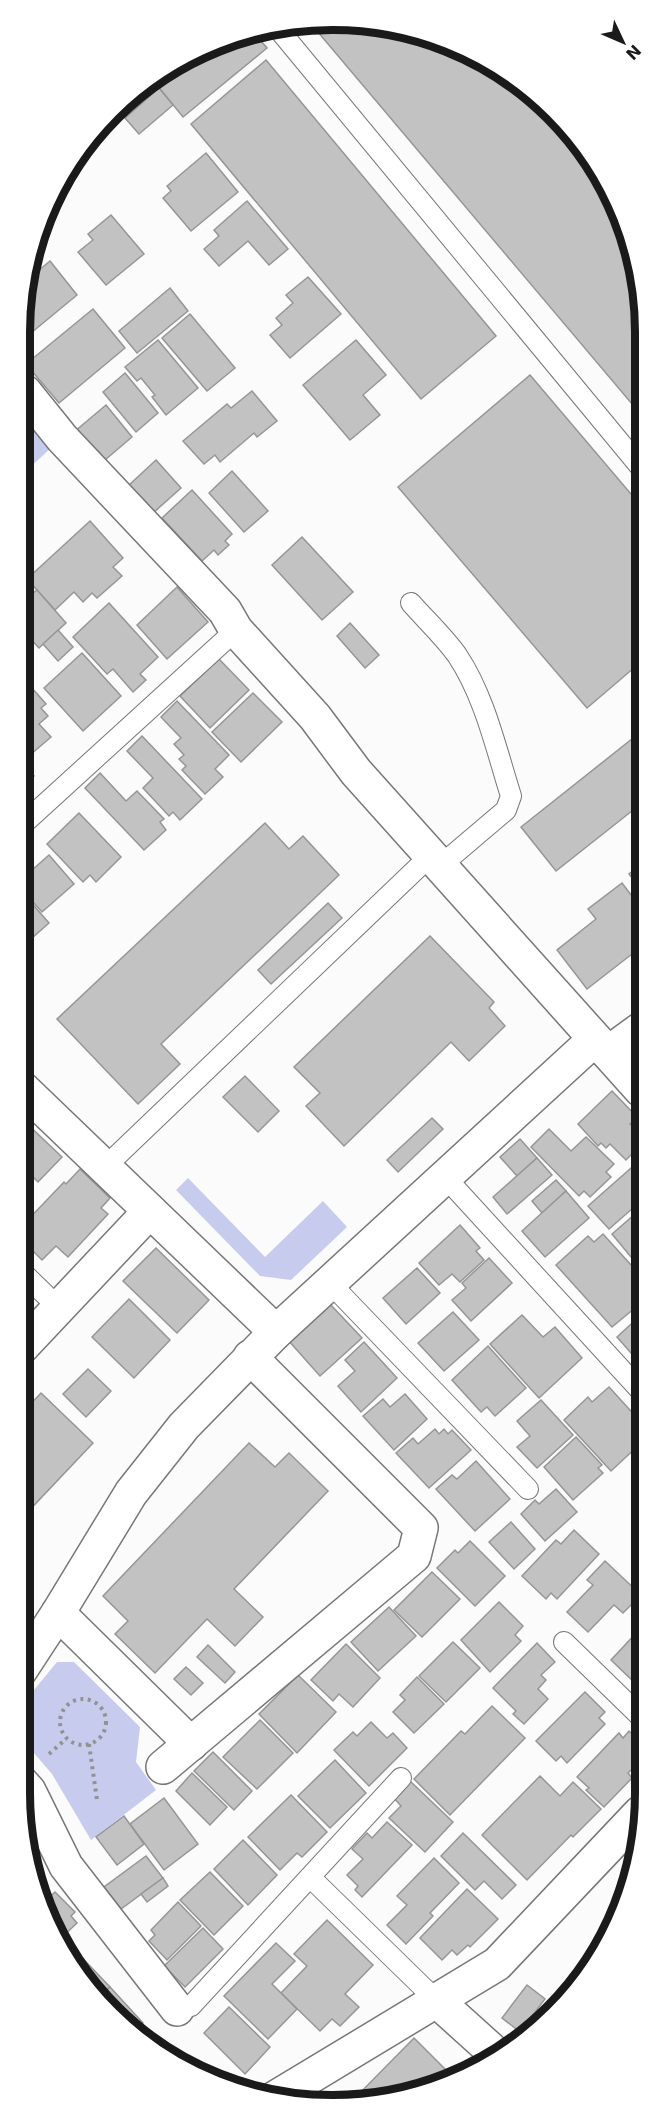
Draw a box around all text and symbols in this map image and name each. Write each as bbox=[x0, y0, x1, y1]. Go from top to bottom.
north arrow bbox=[593, 12, 653, 72]
text: N bbox=[622, 41, 645, 63]

